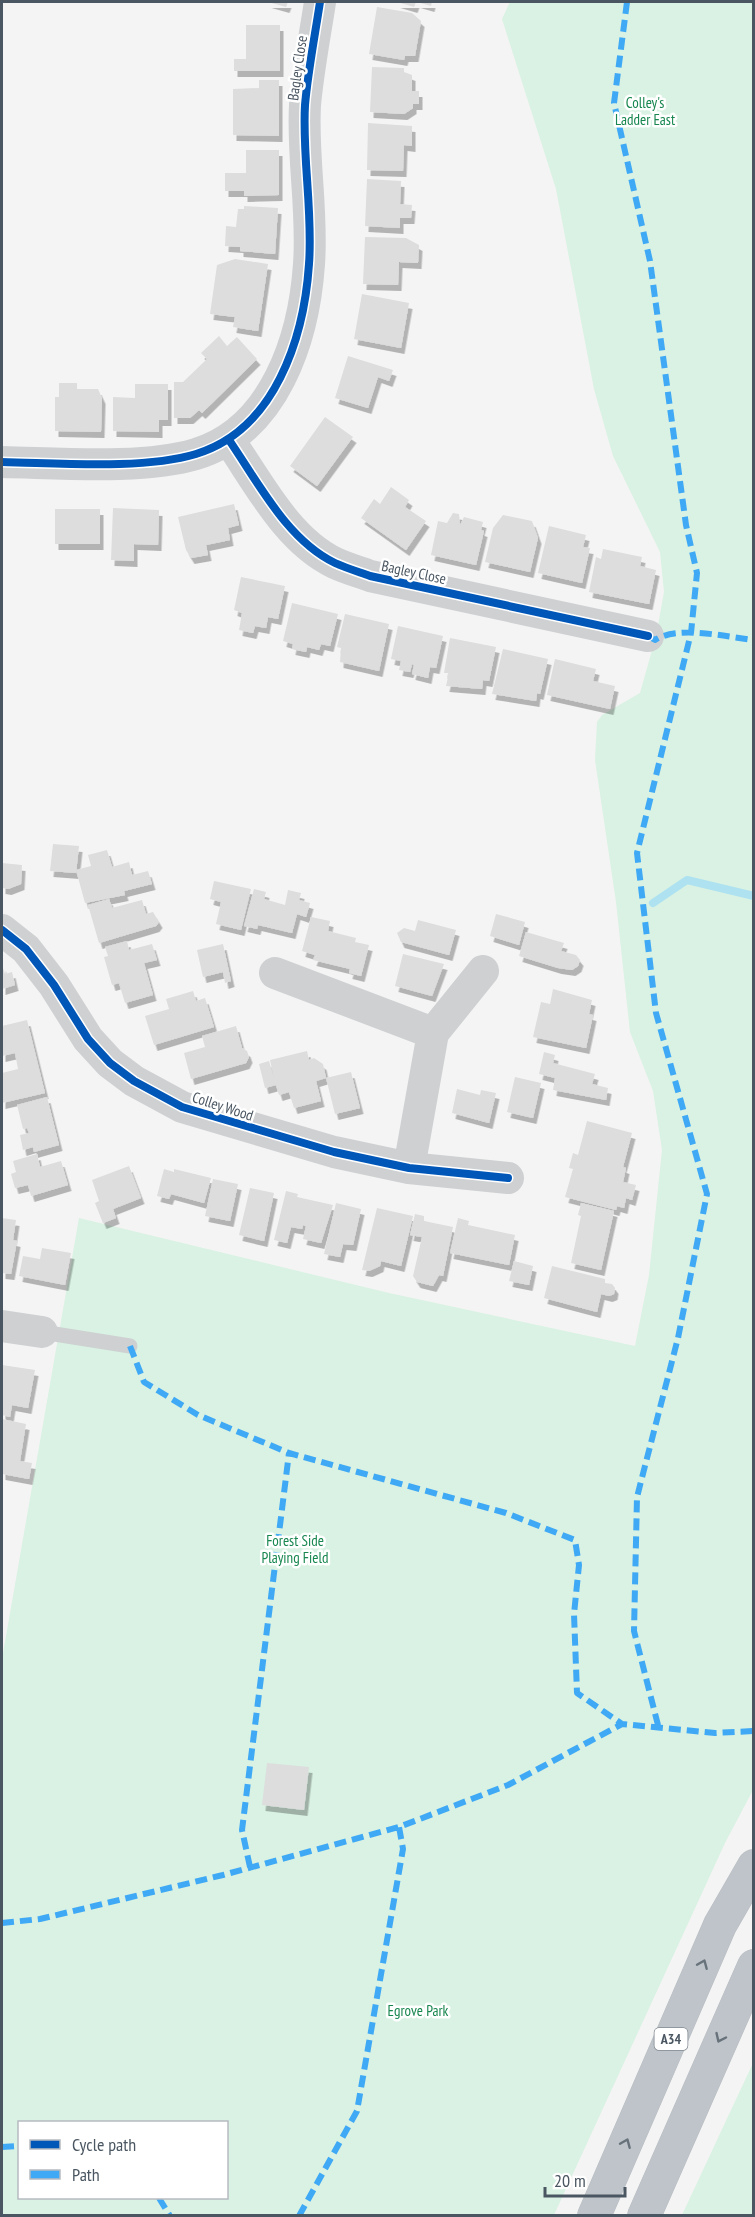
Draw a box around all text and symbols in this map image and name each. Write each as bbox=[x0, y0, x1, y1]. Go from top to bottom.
street label: Bagley Close bbox=[283, 34, 311, 102]
park label: Colley's Ladder East bbox=[615, 93, 675, 129]
street label: Bagley Close bbox=[380, 556, 448, 588]
street label: Colley Wood bbox=[190, 1087, 256, 1125]
park label: Forest Side Playing Field bbox=[261, 1531, 329, 1567]
one-way arrow bbox=[696, 1959, 708, 1970]
park label: Egrove Park bbox=[388, 2001, 449, 2020]
road number: A34 bbox=[654, 2028, 688, 2050]
one-way arrow bbox=[716, 2031, 728, 2042]
legend bbox=[18, 2121, 228, 2199]
text: Cycle path bbox=[72, 2133, 136, 2156]
one-way arrow bbox=[619, 2138, 631, 2149]
scale bar bbox=[545, 2160, 624, 2198]
text: Path bbox=[72, 2163, 100, 2186]
text: 20 m bbox=[554, 2169, 586, 2192]

